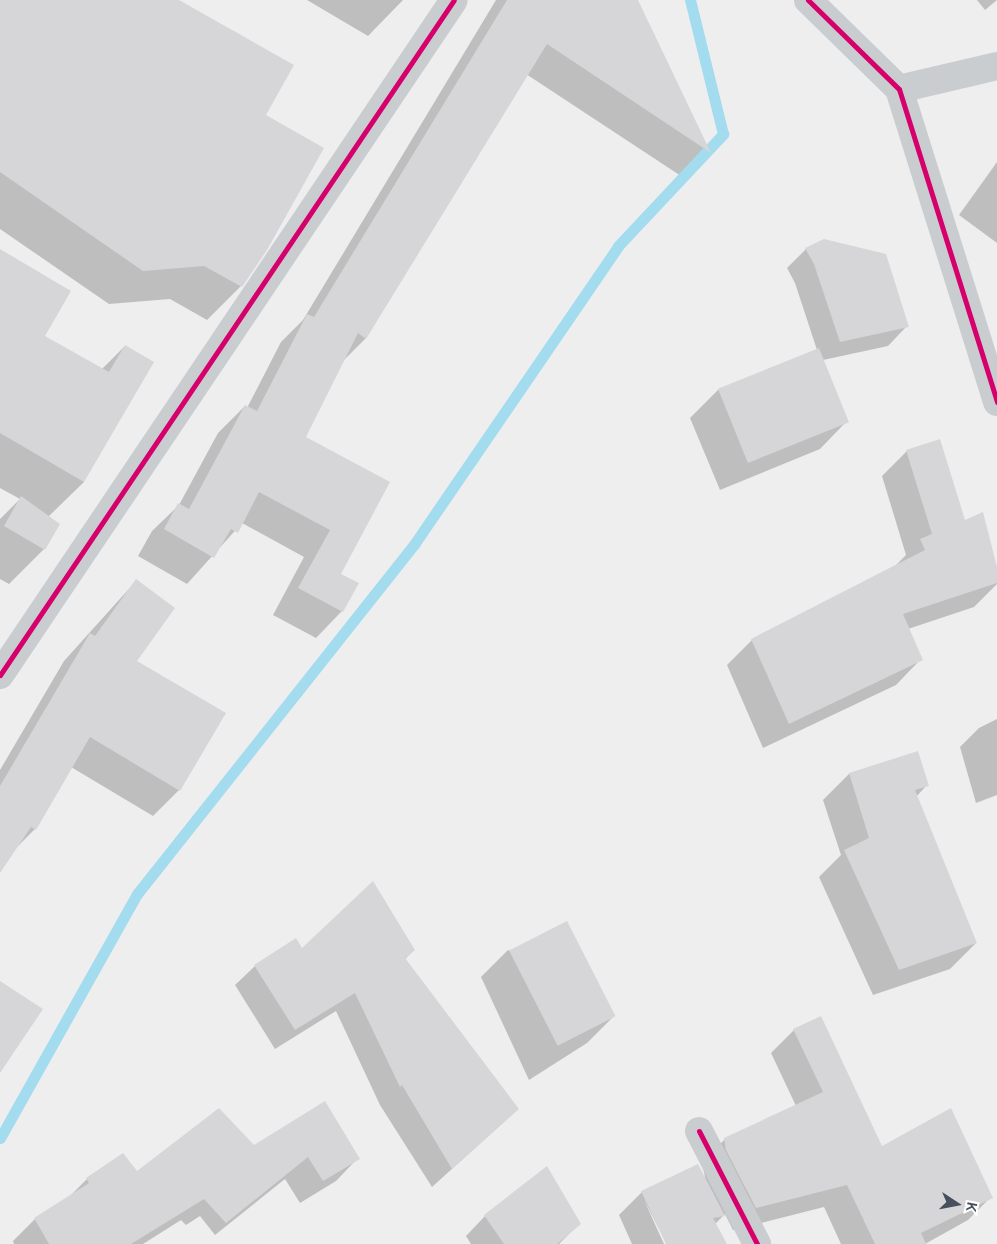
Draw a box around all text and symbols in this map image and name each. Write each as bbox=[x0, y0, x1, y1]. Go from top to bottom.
north arrow bbox=[932, 1179, 982, 1229]
text: K bbox=[963, 1201, 980, 1213]

